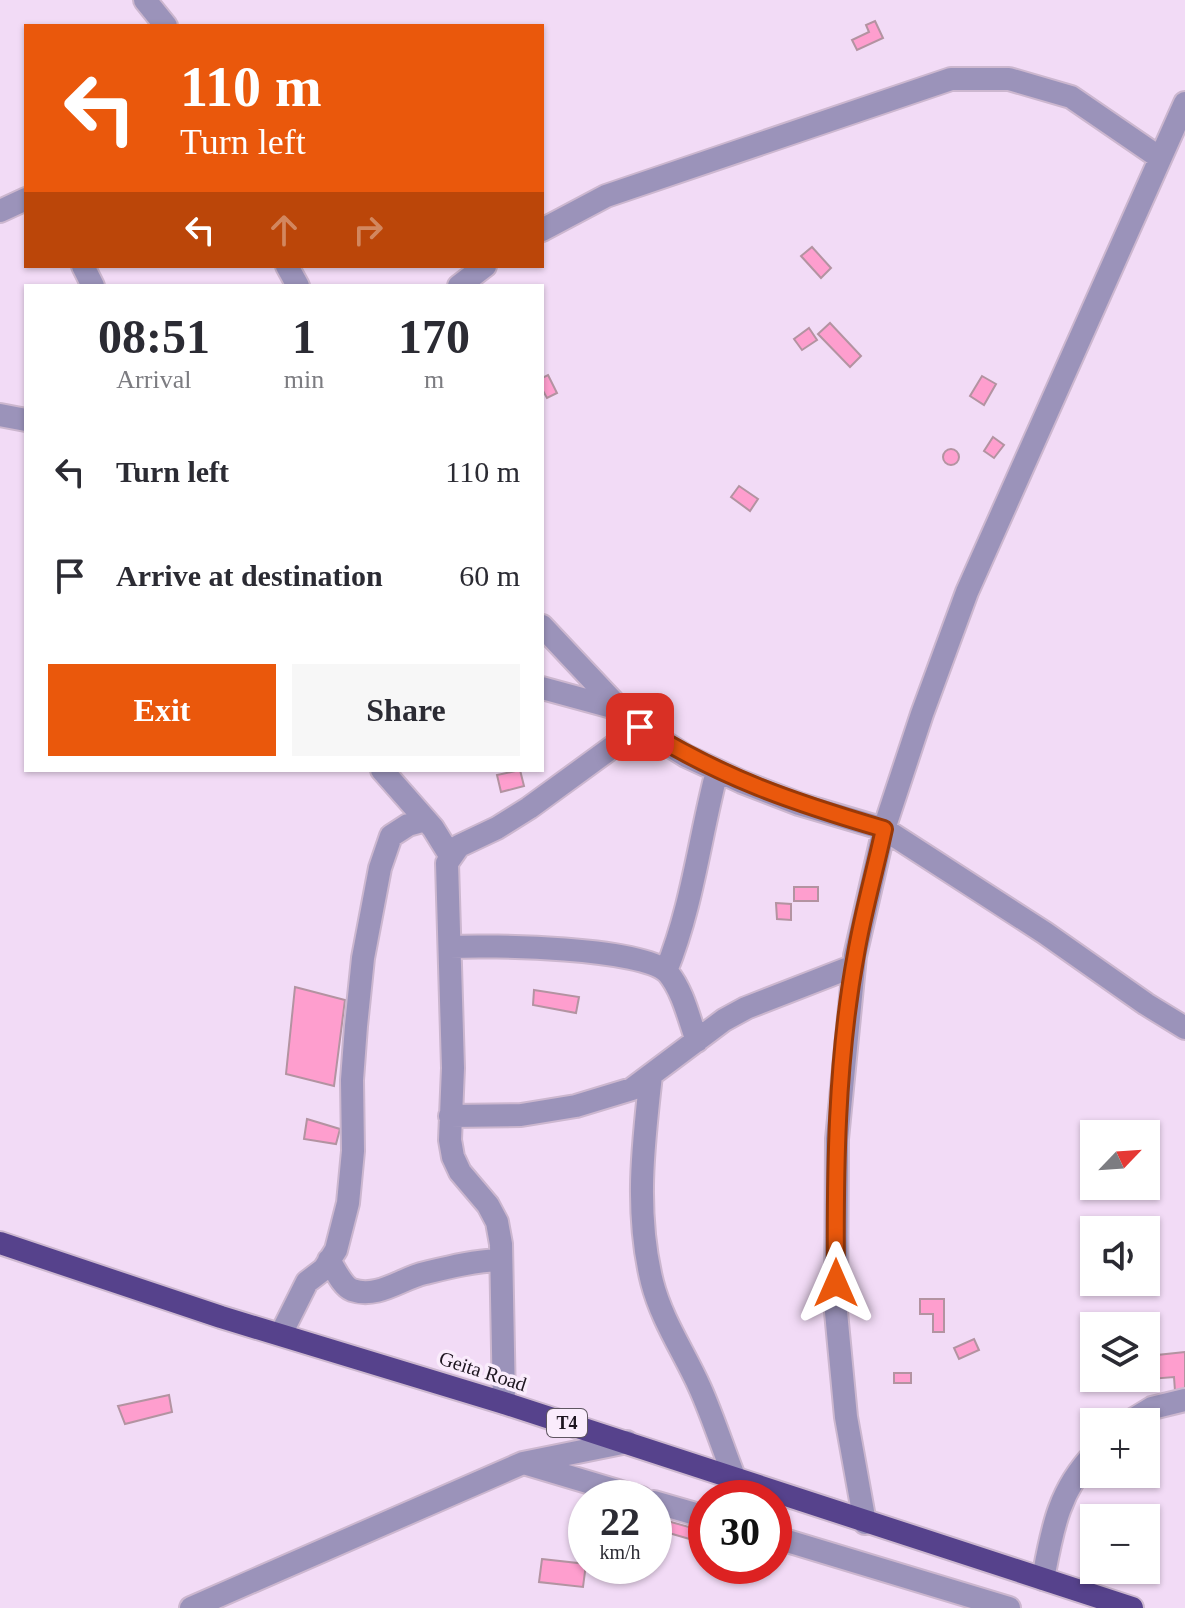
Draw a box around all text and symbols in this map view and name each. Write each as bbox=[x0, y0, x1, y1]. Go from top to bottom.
icon: left bbox=[48, 56, 152, 160]
text: 110 m bbox=[180, 56, 322, 118]
text: Turn left bbox=[180, 122, 306, 162]
icon: left bbox=[178, 208, 222, 252]
icon: ahead bbox=[262, 208, 306, 252]
icon: right bbox=[346, 208, 390, 252]
text: 08:51 bbox=[98, 310, 210, 363]
text: 1 bbox=[292, 310, 316, 363]
text: 170 bbox=[398, 310, 470, 363]
text: Arrival bbox=[116, 365, 191, 394]
text: min bbox=[284, 365, 324, 394]
text: m bbox=[424, 365, 444, 394]
icon: left bbox=[48, 450, 92, 494]
text: Turn left bbox=[116, 455, 229, 488]
text: 110 m bbox=[445, 455, 520, 488]
icon: arrive bbox=[48, 554, 92, 598]
text: Arrive at destination bbox=[116, 559, 383, 592]
text: 60 m bbox=[459, 559, 520, 592]
button: Exit bbox=[48, 664, 276, 756]
button: Share bbox=[292, 664, 520, 756]
pin bbox=[606, 693, 674, 761]
icon: arrive bbox=[618, 705, 662, 749]
north arrow bbox=[1080, 1120, 1160, 1200]
map controls bbox=[1080, 1120, 1160, 1584]
button: sound bbox=[1080, 1216, 1160, 1296]
position arrow bbox=[794, 1241, 878, 1325]
button: layers bbox=[1080, 1312, 1160, 1392]
street label: Geita Road bbox=[437, 1347, 529, 1395]
button: + bbox=[1080, 1408, 1160, 1488]
road number: T4 bbox=[547, 1409, 587, 1437]
speed limit sign: 30 bbox=[688, 1480, 792, 1584]
text: 22 bbox=[600, 1499, 640, 1544]
button: − bbox=[1080, 1504, 1160, 1584]
text: km/h bbox=[599, 1541, 641, 1563]

